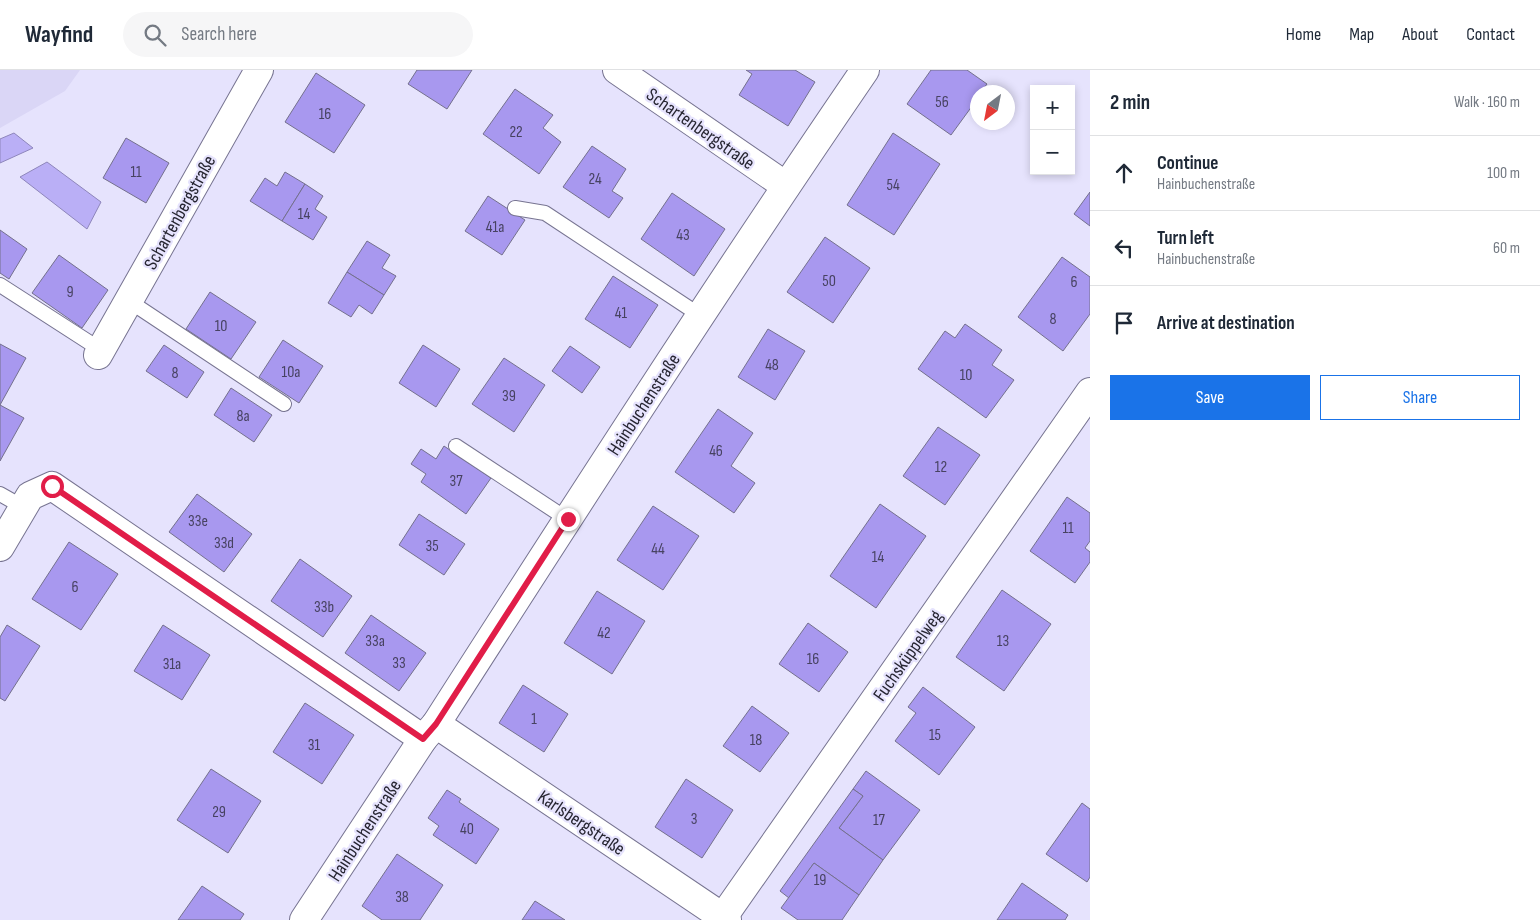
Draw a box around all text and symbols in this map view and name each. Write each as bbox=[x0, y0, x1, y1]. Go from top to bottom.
search box bbox=[123, 12, 473, 57]
text: Wayfind bbox=[25, 20, 93, 49]
icon: search bbox=[141, 21, 169, 49]
text: Search here bbox=[181, 23, 257, 46]
text: Home bbox=[1286, 24, 1321, 45]
text: Map bbox=[1349, 24, 1374, 45]
text: About bbox=[1402, 24, 1438, 45]
text: Contact bbox=[1466, 24, 1515, 45]
street label: Schartenbergstraße bbox=[642, 83, 759, 175]
north arrow bbox=[970, 85, 1015, 130]
map controls bbox=[1030, 85, 1075, 175]
button: + bbox=[1030, 85, 1075, 130]
text: 2 min bbox=[1110, 90, 1150, 115]
house number: 56 bbox=[935, 93, 949, 112]
text: Walk · 160 m bbox=[1454, 93, 1520, 112]
house number: 16 bbox=[319, 105, 331, 124]
house number: 22 bbox=[509, 123, 523, 142]
button: − bbox=[1030, 130, 1075, 175]
street label: Schartenbergstraße bbox=[139, 152, 221, 274]
text: Continue bbox=[1157, 152, 1218, 175]
icon: ahead bbox=[1110, 159, 1138, 187]
house number: 11 bbox=[130, 163, 142, 182]
text: 100 m bbox=[1487, 164, 1520, 183]
house number: 24 bbox=[588, 170, 602, 189]
text: Hainbuchenstraße bbox=[1157, 175, 1255, 194]
house number: 54 bbox=[886, 176, 900, 195]
house number: 14 bbox=[298, 205, 310, 224]
house number: 41a bbox=[486, 218, 504, 237]
house number: 43 bbox=[676, 226, 690, 245]
text: Turn left bbox=[1157, 227, 1214, 250]
icon: left bbox=[1110, 234, 1138, 262]
text: 60 m bbox=[1493, 239, 1520, 258]
text: Hainbuchenstraße bbox=[1157, 250, 1255, 269]
house number: 50 bbox=[822, 272, 836, 291]
house number: 6 bbox=[1070, 273, 1078, 292]
house number: 9 bbox=[66, 283, 74, 302]
house number: 41 bbox=[615, 304, 628, 323]
icon: arrive bbox=[1110, 309, 1138, 337]
house number: 8 bbox=[1049, 310, 1057, 329]
text: Arrive at destination bbox=[1157, 312, 1295, 335]
house number: 10 bbox=[215, 317, 227, 336]
street label: Hainbuchenstraße bbox=[603, 350, 686, 460]
house number: 48 bbox=[765, 356, 779, 375]
house number: 10a bbox=[282, 363, 300, 382]
house number: 8 bbox=[171, 364, 179, 383]
house number: 10 bbox=[960, 366, 972, 385]
button: Save bbox=[1110, 375, 1310, 420]
button: Share bbox=[1320, 375, 1520, 420]
house number: 39 bbox=[502, 387, 516, 406]
house number: 8a bbox=[236, 407, 250, 426]
house number: 46 bbox=[709, 442, 723, 461]
house number: 12 bbox=[935, 458, 947, 477]
house number: 37 bbox=[449, 472, 463, 491]
route start bbox=[41, 475, 64, 498]
route end bbox=[557, 508, 580, 531]
house number: 33e bbox=[188, 512, 208, 531]
house number: 11 bbox=[1062, 519, 1074, 538]
house number: 33d bbox=[214, 534, 234, 553]
house number: 35 bbox=[425, 537, 439, 556]
house number: 44 bbox=[651, 540, 665, 559]
house number: 14 bbox=[872, 548, 884, 567]
house number: 6 bbox=[71, 578, 79, 597]
house number: 33b bbox=[314, 598, 334, 617]
street label: Fuchsküppelweg bbox=[869, 606, 948, 706]
house number: 42 bbox=[597, 624, 611, 643]
house number: 33a bbox=[365, 632, 385, 651]
house number: 13 bbox=[997, 632, 1009, 651]
house number: 16 bbox=[807, 650, 819, 669]
house number: 33 bbox=[392, 654, 406, 673]
house number: 31a bbox=[163, 655, 181, 674]
house number: 1 bbox=[531, 710, 537, 729]
house number: 15 bbox=[929, 726, 941, 745]
house number: 18 bbox=[750, 731, 762, 750]
house number: 31 bbox=[308, 736, 321, 755]
street label: Hainbuchenstraße bbox=[324, 776, 407, 886]
street label: Karlsbergstraße bbox=[533, 786, 629, 861]
house number: 29 bbox=[212, 803, 226, 822]
house number: 3 bbox=[691, 810, 697, 829]
house number: 17 bbox=[873, 811, 886, 830]
house number: 40 bbox=[460, 820, 474, 839]
house number: 19 bbox=[814, 871, 826, 890]
house number: 38 bbox=[395, 888, 409, 907]

